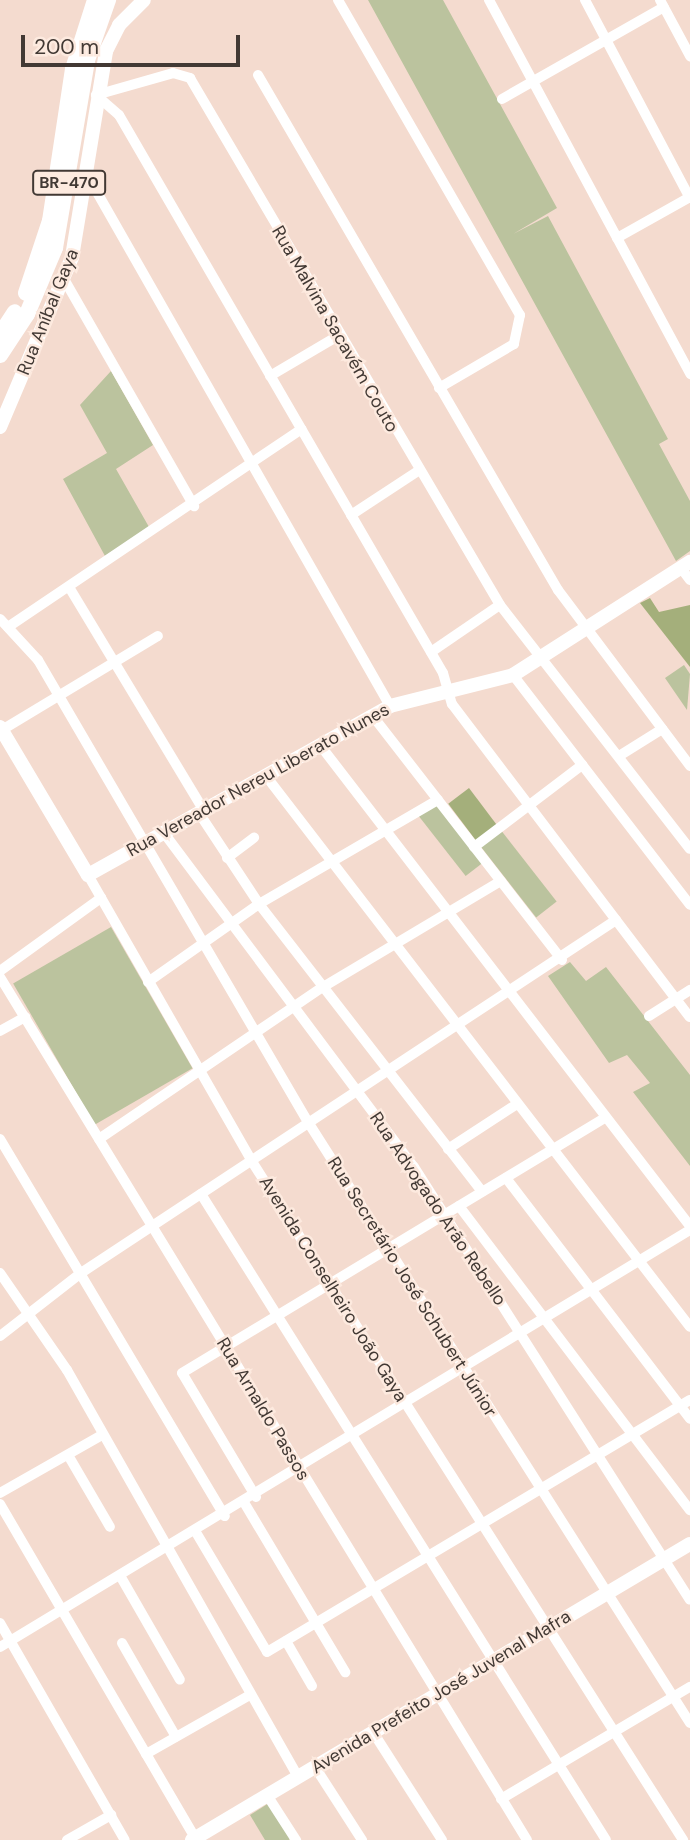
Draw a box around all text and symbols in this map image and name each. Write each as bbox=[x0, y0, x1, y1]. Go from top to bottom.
scale bar bbox=[24, 21, 243, 65]
text: 200 m bbox=[34, 33, 99, 61]
road number: BR-470 bbox=[31, 170, 108, 196]
street label: Rua Malvina Sacavém Couto bbox=[267, 222, 403, 436]
street label: Rua Aníbal Gaya bbox=[13, 246, 83, 378]
street label: Rua Vereador Nereu Liberato Nunes bbox=[123, 699, 393, 861]
street label: Rua Advogado Arão Rebello bbox=[365, 1108, 511, 1310]
street label: Rua Secretário José Schubert Júnior bbox=[323, 1153, 501, 1421]
street label: Avenida Conselheiro João Gaya bbox=[254, 1172, 412, 1406]
street label: Rua Arnaldo Passos bbox=[212, 1334, 314, 1484]
street label: Avenida Prefeito José Juvenal Mafra bbox=[307, 1606, 575, 1778]

